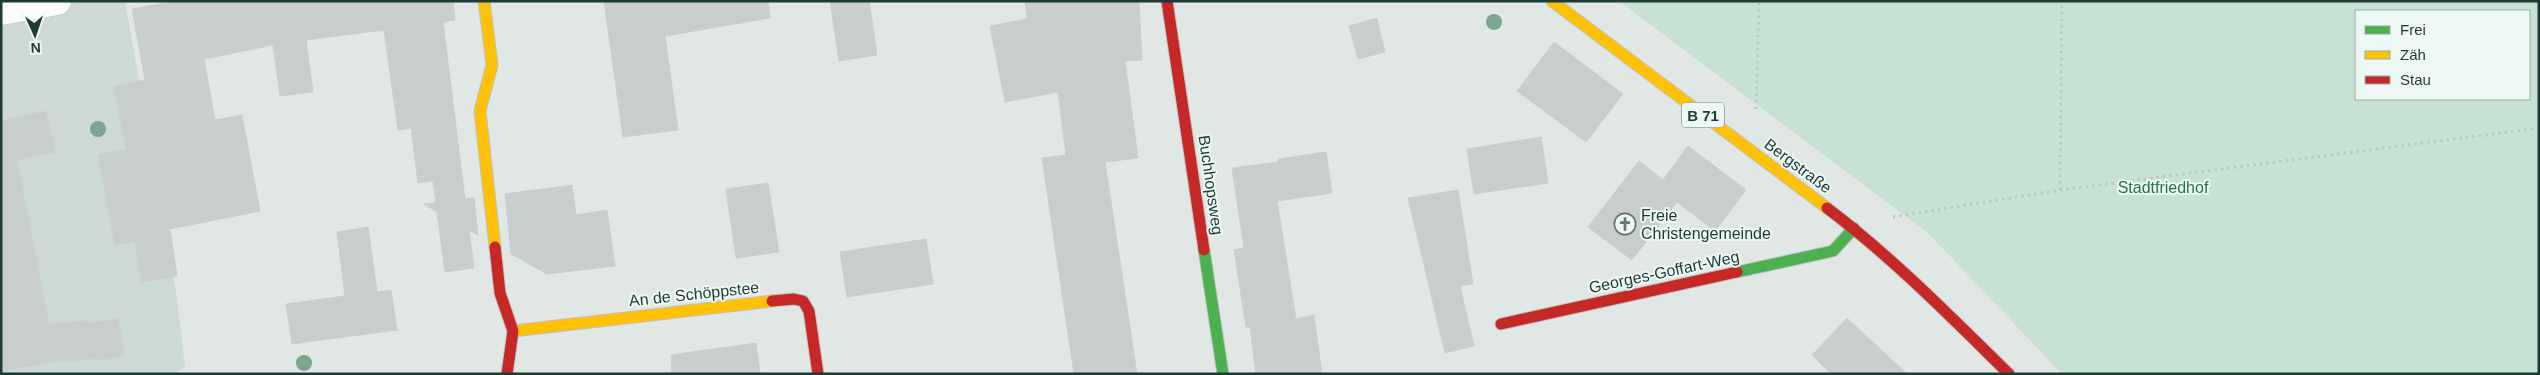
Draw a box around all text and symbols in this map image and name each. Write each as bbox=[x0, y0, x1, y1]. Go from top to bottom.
north arrow bbox=[10, 10, 60, 60]
legend bbox=[2355, 10, 2530, 100]
text: Frei bbox=[2400, 21, 2426, 38]
text: N bbox=[30, 40, 41, 56]
text: Zäh bbox=[2400, 46, 2426, 63]
text: Stau bbox=[2400, 71, 2431, 88]
road number: B 71 bbox=[1682, 102, 1724, 128]
street label: Buchhopsweg bbox=[1196, 134, 1226, 236]
street label: Bergstraße bbox=[1761, 135, 1835, 197]
park label: Stadtfriedhof bbox=[2118, 179, 2209, 196]
place label: Freie Christengemeinde bbox=[1641, 207, 1771, 242]
church icon: Freie Christengemeinde bbox=[1613, 212, 1637, 236]
street label: Georges-Goffart-Weg bbox=[1587, 248, 1741, 296]
street label: An de Schöppstee bbox=[628, 279, 760, 309]

